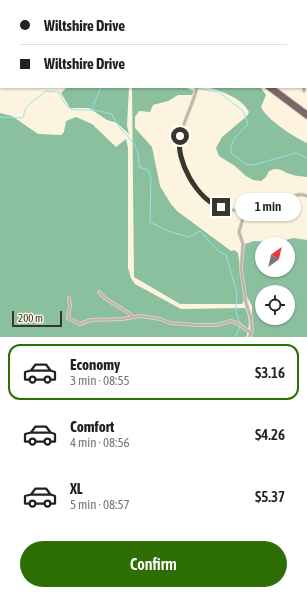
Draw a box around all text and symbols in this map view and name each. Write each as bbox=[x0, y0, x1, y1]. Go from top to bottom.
text: Wiltshire Drive bbox=[44, 17, 125, 34]
text: Wiltshire Drive bbox=[44, 55, 125, 72]
route start bbox=[171, 127, 189, 145]
callout: 1 min bbox=[235, 193, 301, 221]
route end bbox=[212, 198, 230, 216]
text: 1 min bbox=[255, 199, 281, 214]
north arrow bbox=[255, 237, 295, 277]
map controls bbox=[255, 237, 295, 325]
button: locate bbox=[255, 285, 295, 325]
scale bar bbox=[12, 309, 62, 328]
text: 200 m bbox=[18, 312, 43, 324]
icon: car bbox=[22, 354, 58, 390]
text: Economy bbox=[70, 356, 120, 373]
text: $3.16 bbox=[255, 364, 285, 381]
text: 3 min · 08:55 bbox=[70, 373, 130, 388]
icon: car bbox=[22, 416, 58, 452]
text: Comfort bbox=[70, 418, 114, 435]
text: $4.26 bbox=[255, 426, 285, 443]
text: 4 min · 08:56 bbox=[70, 435, 130, 450]
icon: car bbox=[22, 478, 58, 514]
text: XL bbox=[70, 480, 83, 497]
text: $5.37 bbox=[255, 488, 285, 505]
text: 5 min · 08:57 bbox=[70, 497, 130, 512]
button: Confirm bbox=[20, 541, 287, 587]

